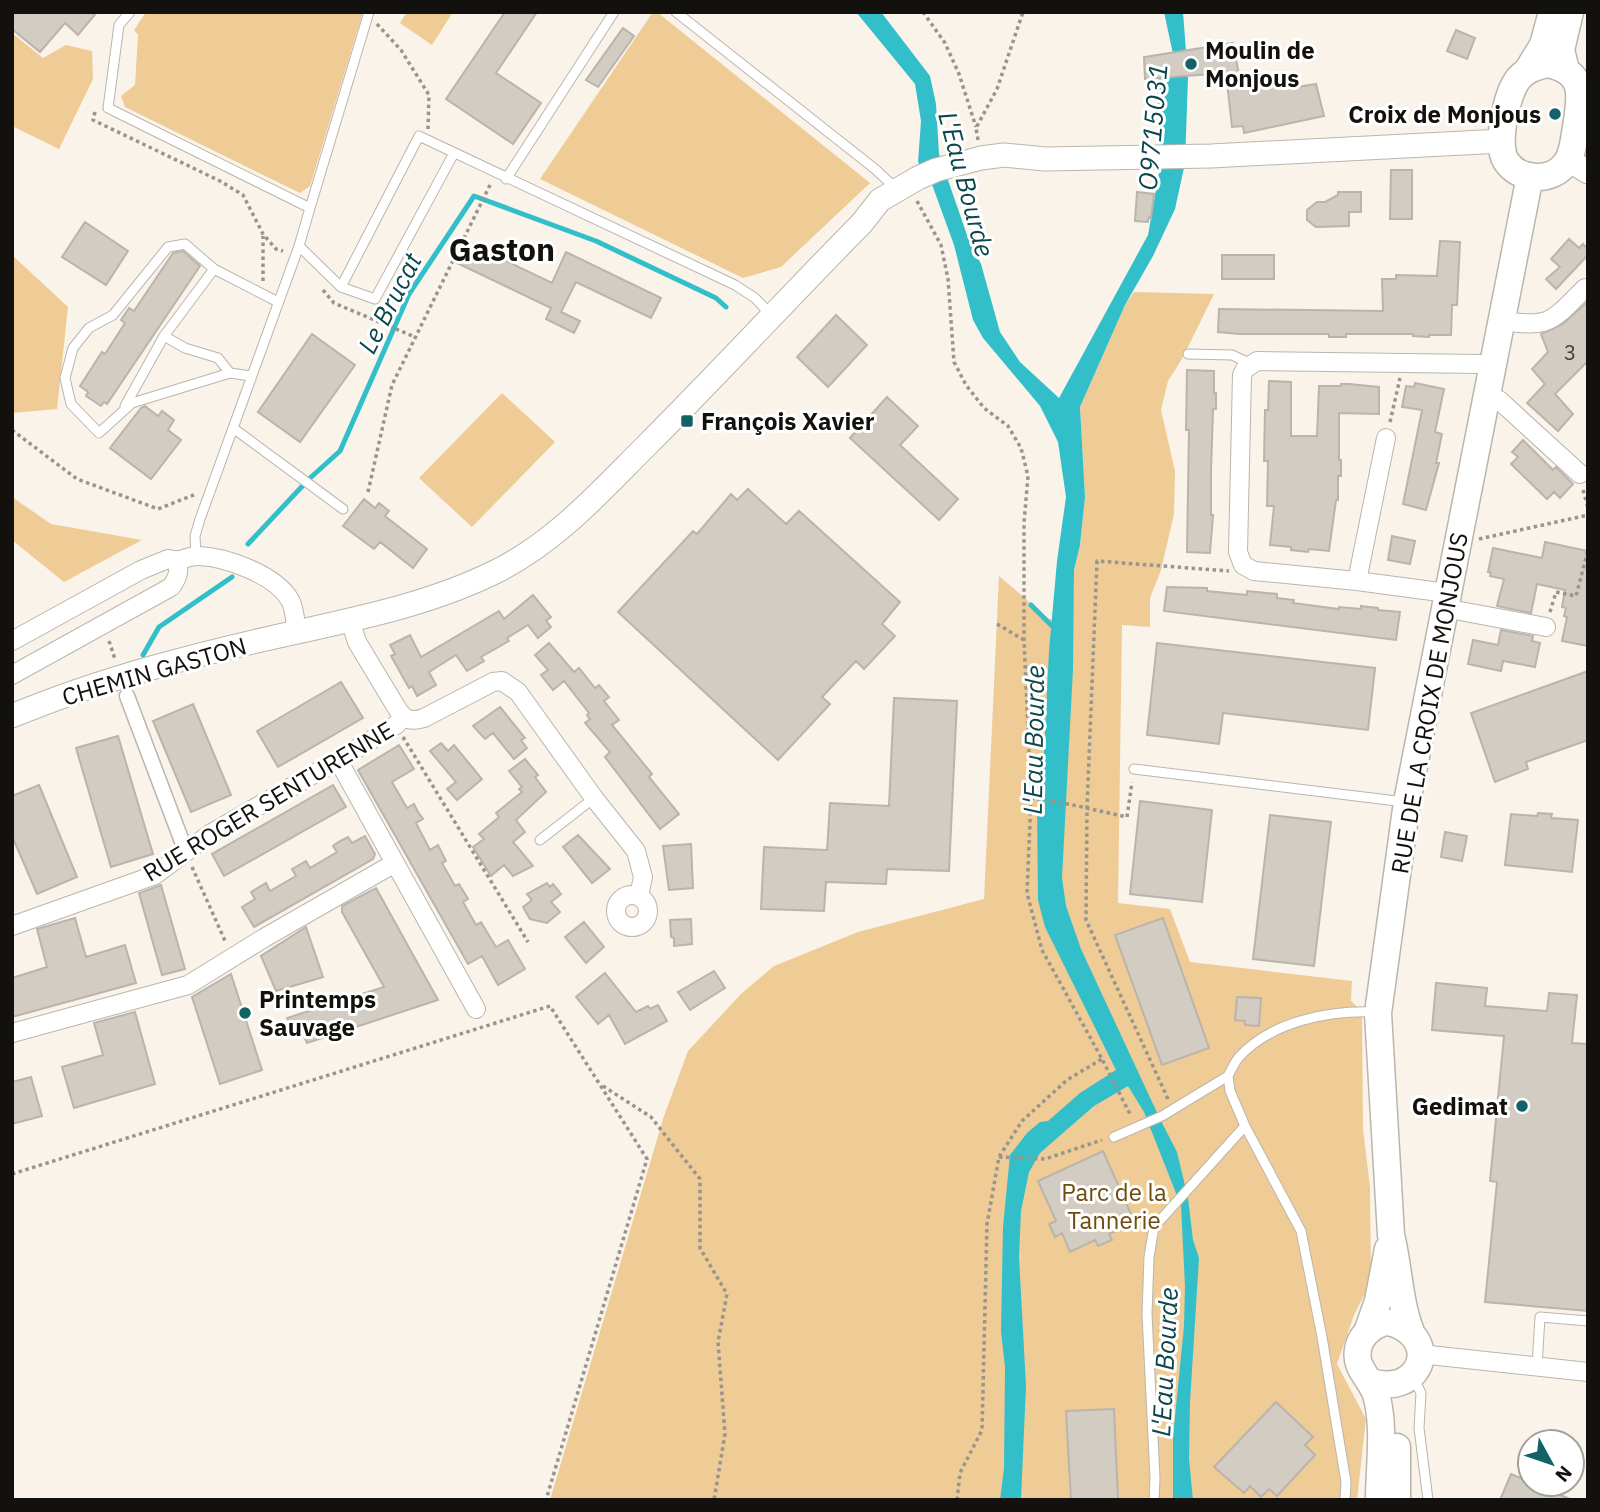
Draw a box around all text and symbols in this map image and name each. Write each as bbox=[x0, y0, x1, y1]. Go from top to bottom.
place label: Moulin de Monjous bbox=[1205, 34, 1315, 94]
marker: Moulin de Monjous bbox=[1183, 56, 1199, 72]
water label: O9715031 bbox=[1130, 62, 1174, 192]
place label: Croix de Monjous bbox=[1348, 98, 1541, 130]
marker: Croix de Monjous bbox=[1547, 106, 1563, 122]
water label: L'Eau Bourde bbox=[931, 108, 1003, 260]
district label: Gaston bbox=[449, 228, 555, 270]
water label: Le Brucat bbox=[349, 247, 429, 359]
house number: 3 bbox=[1564, 338, 1576, 366]
place label: François Xavier bbox=[701, 405, 875, 437]
marker: François Xavier bbox=[679, 413, 695, 429]
street label: RUE DE LA CROIX DE MONJOUS bbox=[1383, 530, 1475, 876]
street label: CHEMIN GASTON bbox=[58, 629, 250, 713]
water label: L'Eau Bourde bbox=[1015, 665, 1051, 815]
street label: RUE ROGER SENTURENNE bbox=[137, 713, 399, 889]
place label: Printemps Sauvage bbox=[259, 983, 376, 1043]
marker: Printemps Sauvage bbox=[237, 1005, 253, 1021]
place label: Gedimat bbox=[1412, 1090, 1508, 1122]
marker: Gedimat bbox=[1514, 1098, 1530, 1114]
park label: Parc de la Tannerie bbox=[1061, 1176, 1167, 1236]
water label: L'Eau Bourde bbox=[1143, 1287, 1185, 1437]
north arrow bbox=[1516, 1428, 1586, 1498]
text: N bbox=[1550, 1461, 1578, 1487]

